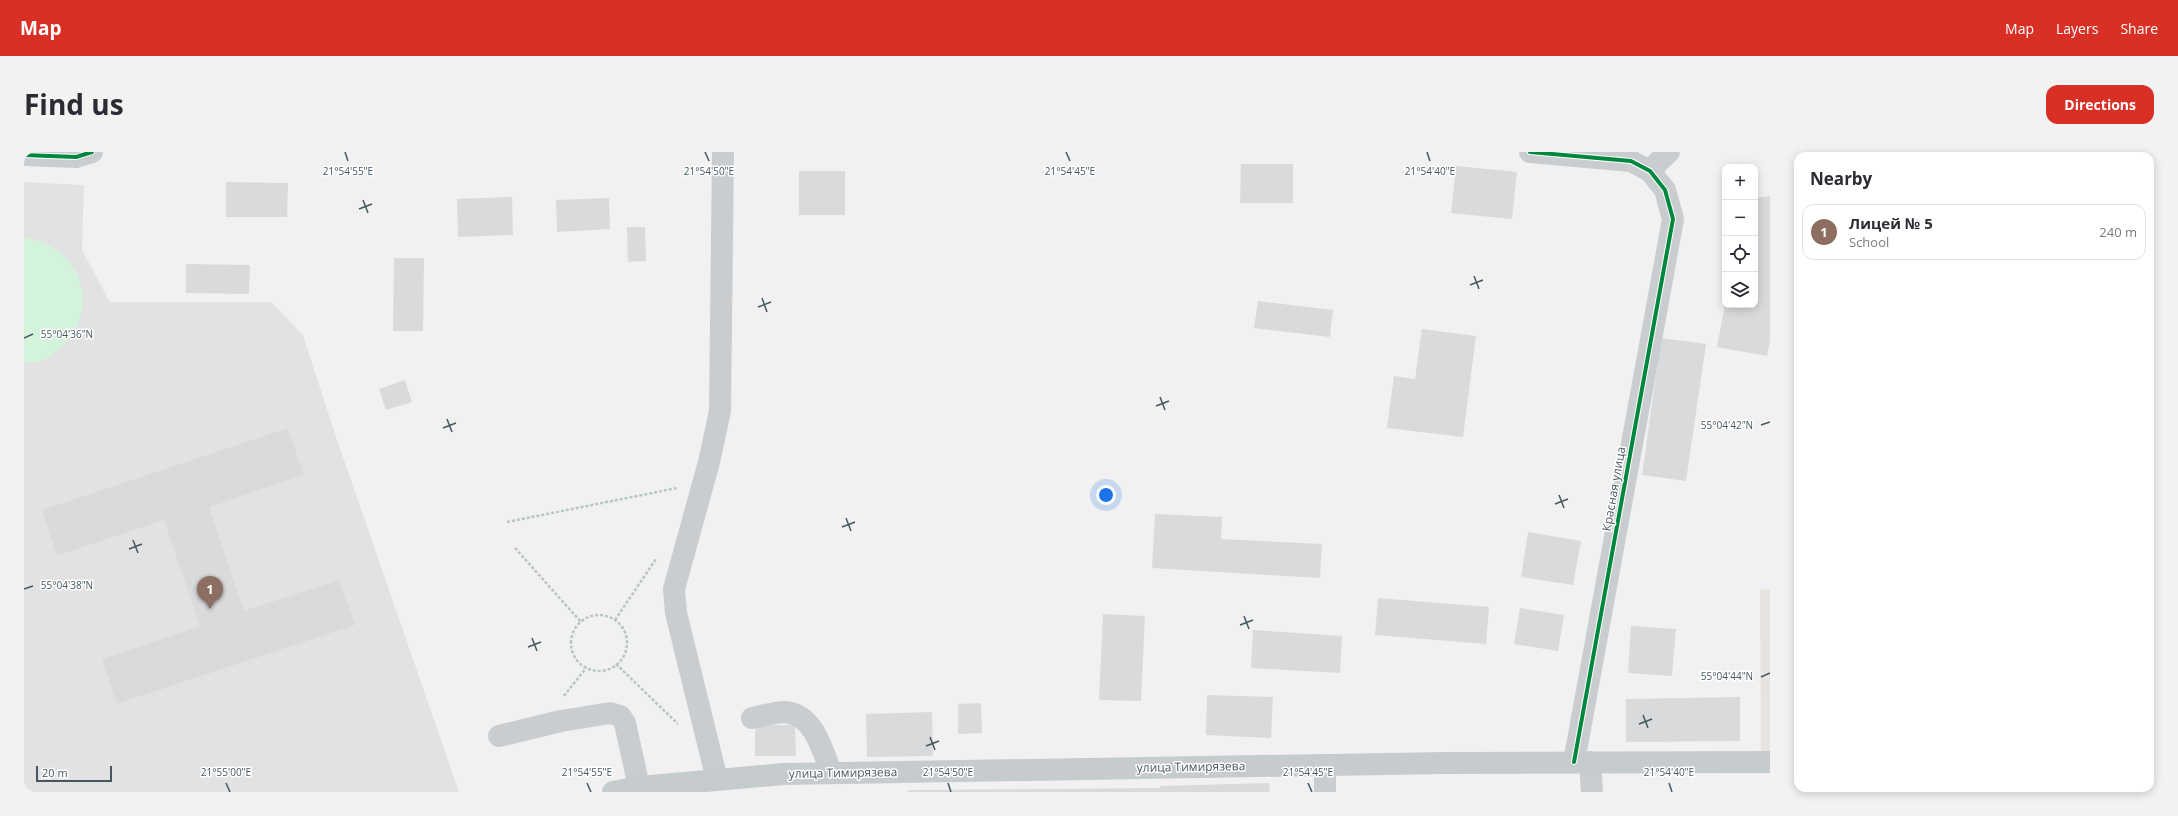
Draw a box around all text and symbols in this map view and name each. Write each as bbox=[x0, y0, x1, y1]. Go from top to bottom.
text: Map bbox=[20, 15, 61, 41]
text: Map bbox=[2005, 19, 2034, 38]
text: Layers bbox=[2056, 19, 2098, 38]
text: Share bbox=[2120, 19, 2158, 38]
text: Find us bbox=[24, 85, 124, 123]
button: Directions bbox=[2046, 85, 2154, 124]
text: 21°54'55"E bbox=[323, 164, 373, 178]
text: 21°54'50"E bbox=[684, 164, 734, 178]
text: 21°54'45"E bbox=[1045, 164, 1095, 178]
text: 21°54'40"E bbox=[1405, 164, 1455, 178]
map controls bbox=[1722, 164, 1758, 308]
button: + bbox=[1722, 164, 1758, 200]
text: Nearby bbox=[1810, 167, 1872, 190]
button: − bbox=[1722, 200, 1758, 236]
text: Лицей № 5 bbox=[1849, 213, 1933, 233]
text: 1 bbox=[1820, 223, 1828, 241]
text: 240 m bbox=[2099, 223, 2137, 241]
text: School bbox=[1849, 233, 1889, 251]
button: locate bbox=[1722, 236, 1758, 272]
button: layers bbox=[1722, 272, 1758, 308]
text: 55°04'36"N bbox=[41, 327, 93, 341]
text: 55°04'42"N bbox=[1701, 418, 1753, 432]
street label: Красная улица bbox=[1598, 445, 1629, 533]
your location bbox=[1096, 485, 1116, 505]
pin: 1 bbox=[197, 576, 223, 609]
text: 55°04'38"N bbox=[41, 578, 93, 592]
text: 55°04'44"N bbox=[1701, 669, 1753, 683]
street label: улица Тимирязева bbox=[1137, 757, 1245, 776]
street label: улица Тимирязева bbox=[789, 763, 897, 782]
scale bar bbox=[36, 764, 112, 783]
text: 20 m bbox=[42, 765, 68, 780]
text: 21°55'00"E bbox=[201, 765, 251, 779]
text: 21°54'55"E bbox=[562, 765, 612, 779]
text: 21°54'50"E bbox=[923, 765, 973, 779]
text: 21°54'45"E bbox=[1283, 765, 1333, 779]
text: 21°54'40"E bbox=[1644, 765, 1694, 779]

